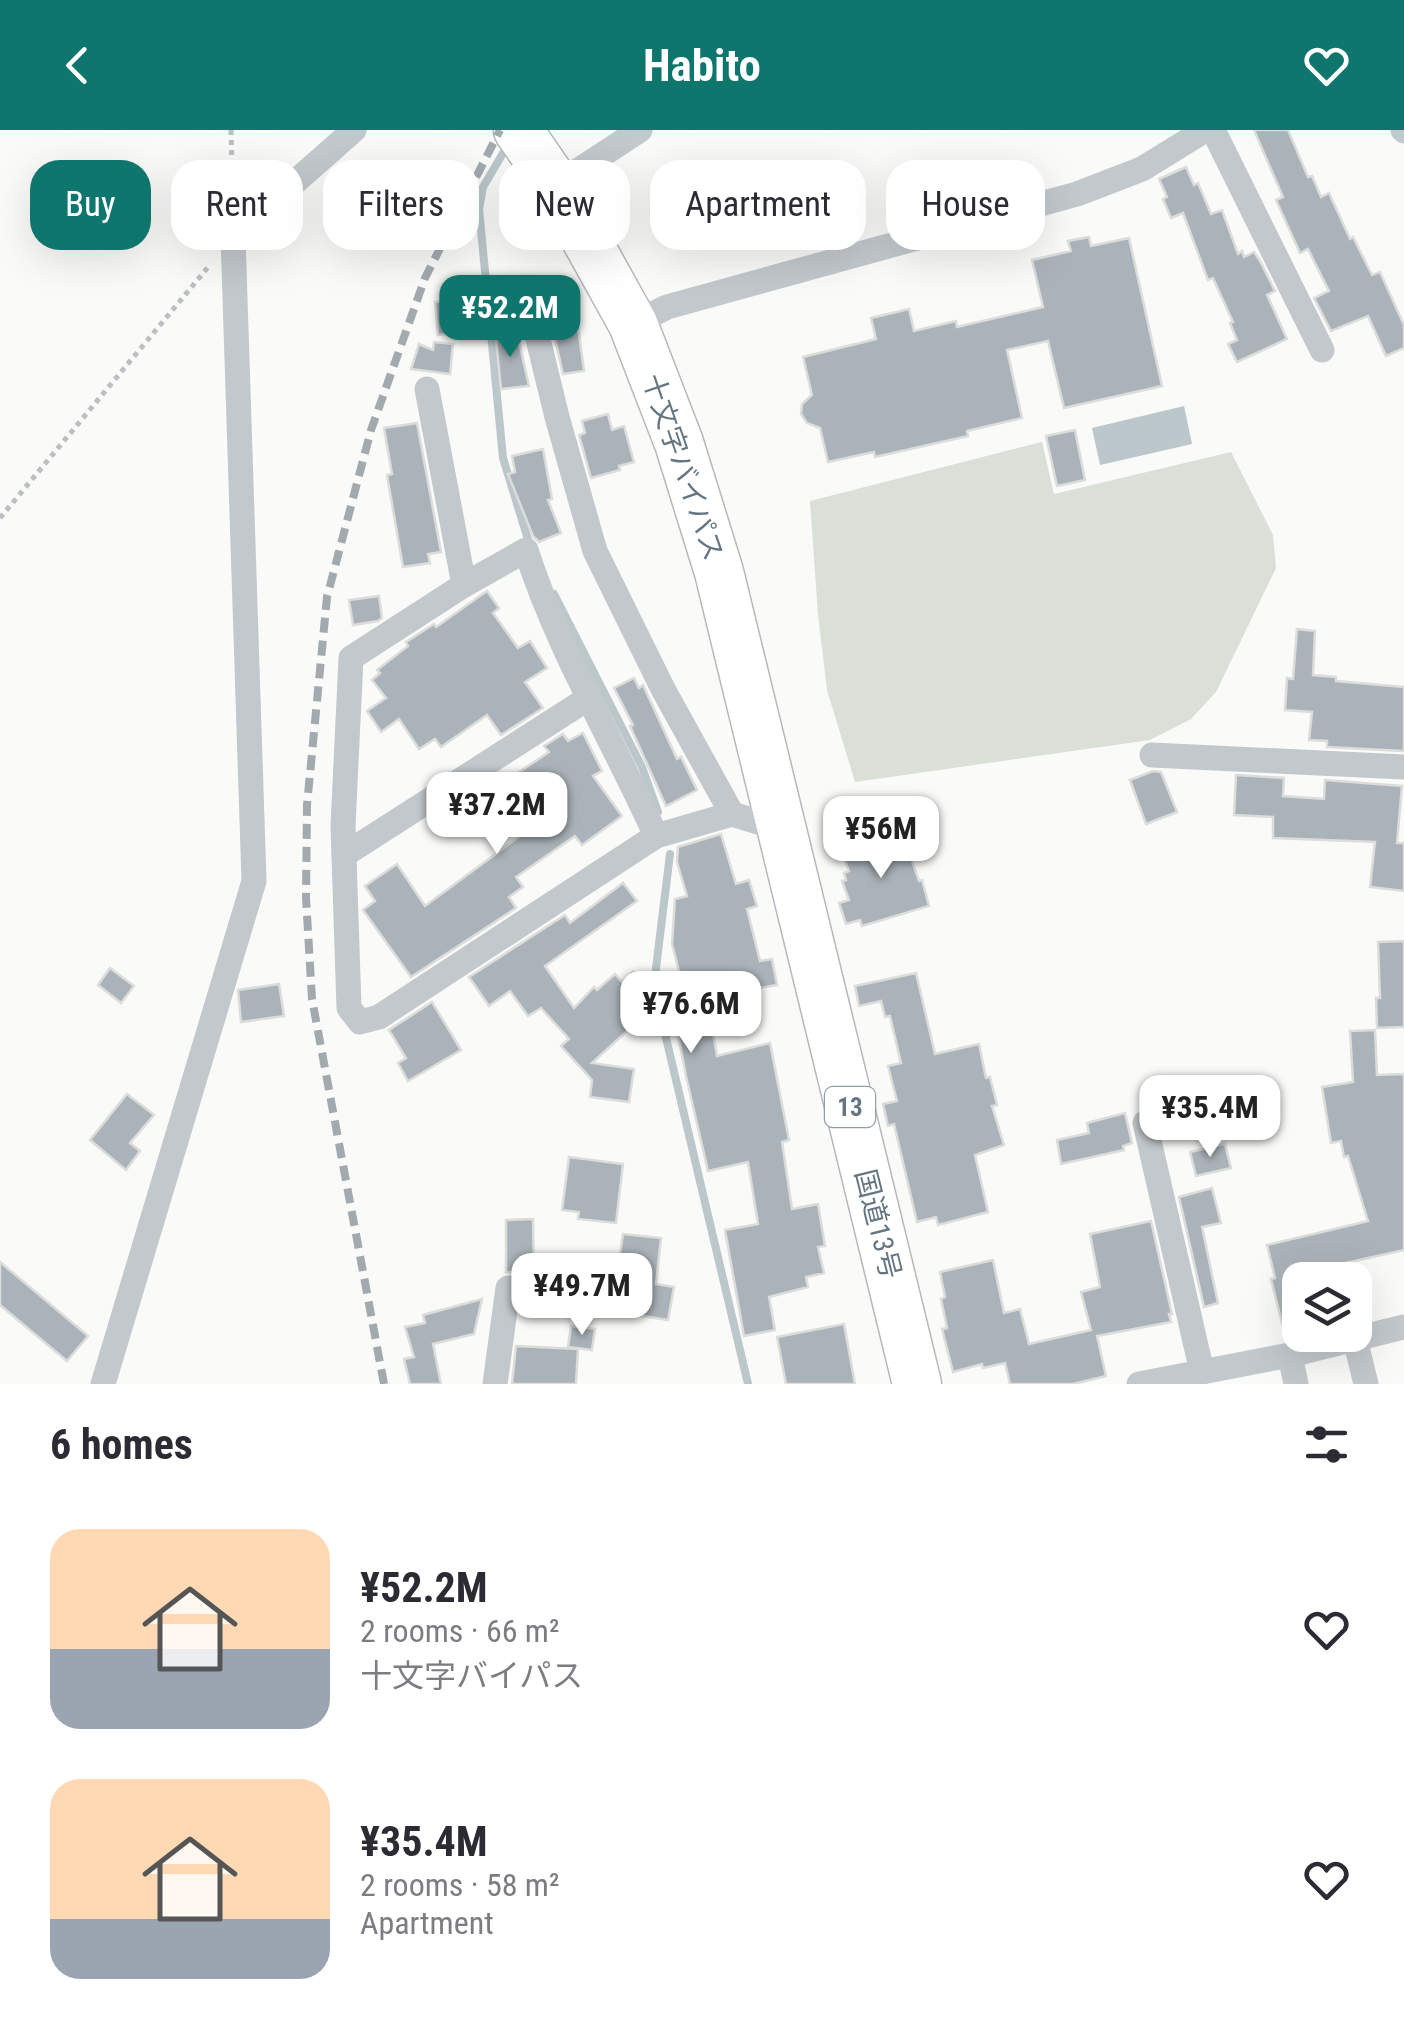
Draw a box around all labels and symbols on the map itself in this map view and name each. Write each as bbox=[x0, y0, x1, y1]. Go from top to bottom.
pin: ¥52.2M bbox=[429, 275, 591, 360]
street label: 十文字バイパス bbox=[636, 369, 730, 565]
pin: ¥37.2M bbox=[416, 772, 578, 857]
pin: ¥56M bbox=[822, 796, 940, 881]
pin: ¥76.6M bbox=[610, 971, 772, 1056]
pin: ¥35.4M bbox=[1129, 1075, 1291, 1160]
road number: 13 bbox=[825, 1087, 875, 1127]
street label: 国道13号 bbox=[848, 1166, 908, 1282]
pin: ¥49.7M bbox=[501, 1253, 663, 1338]

